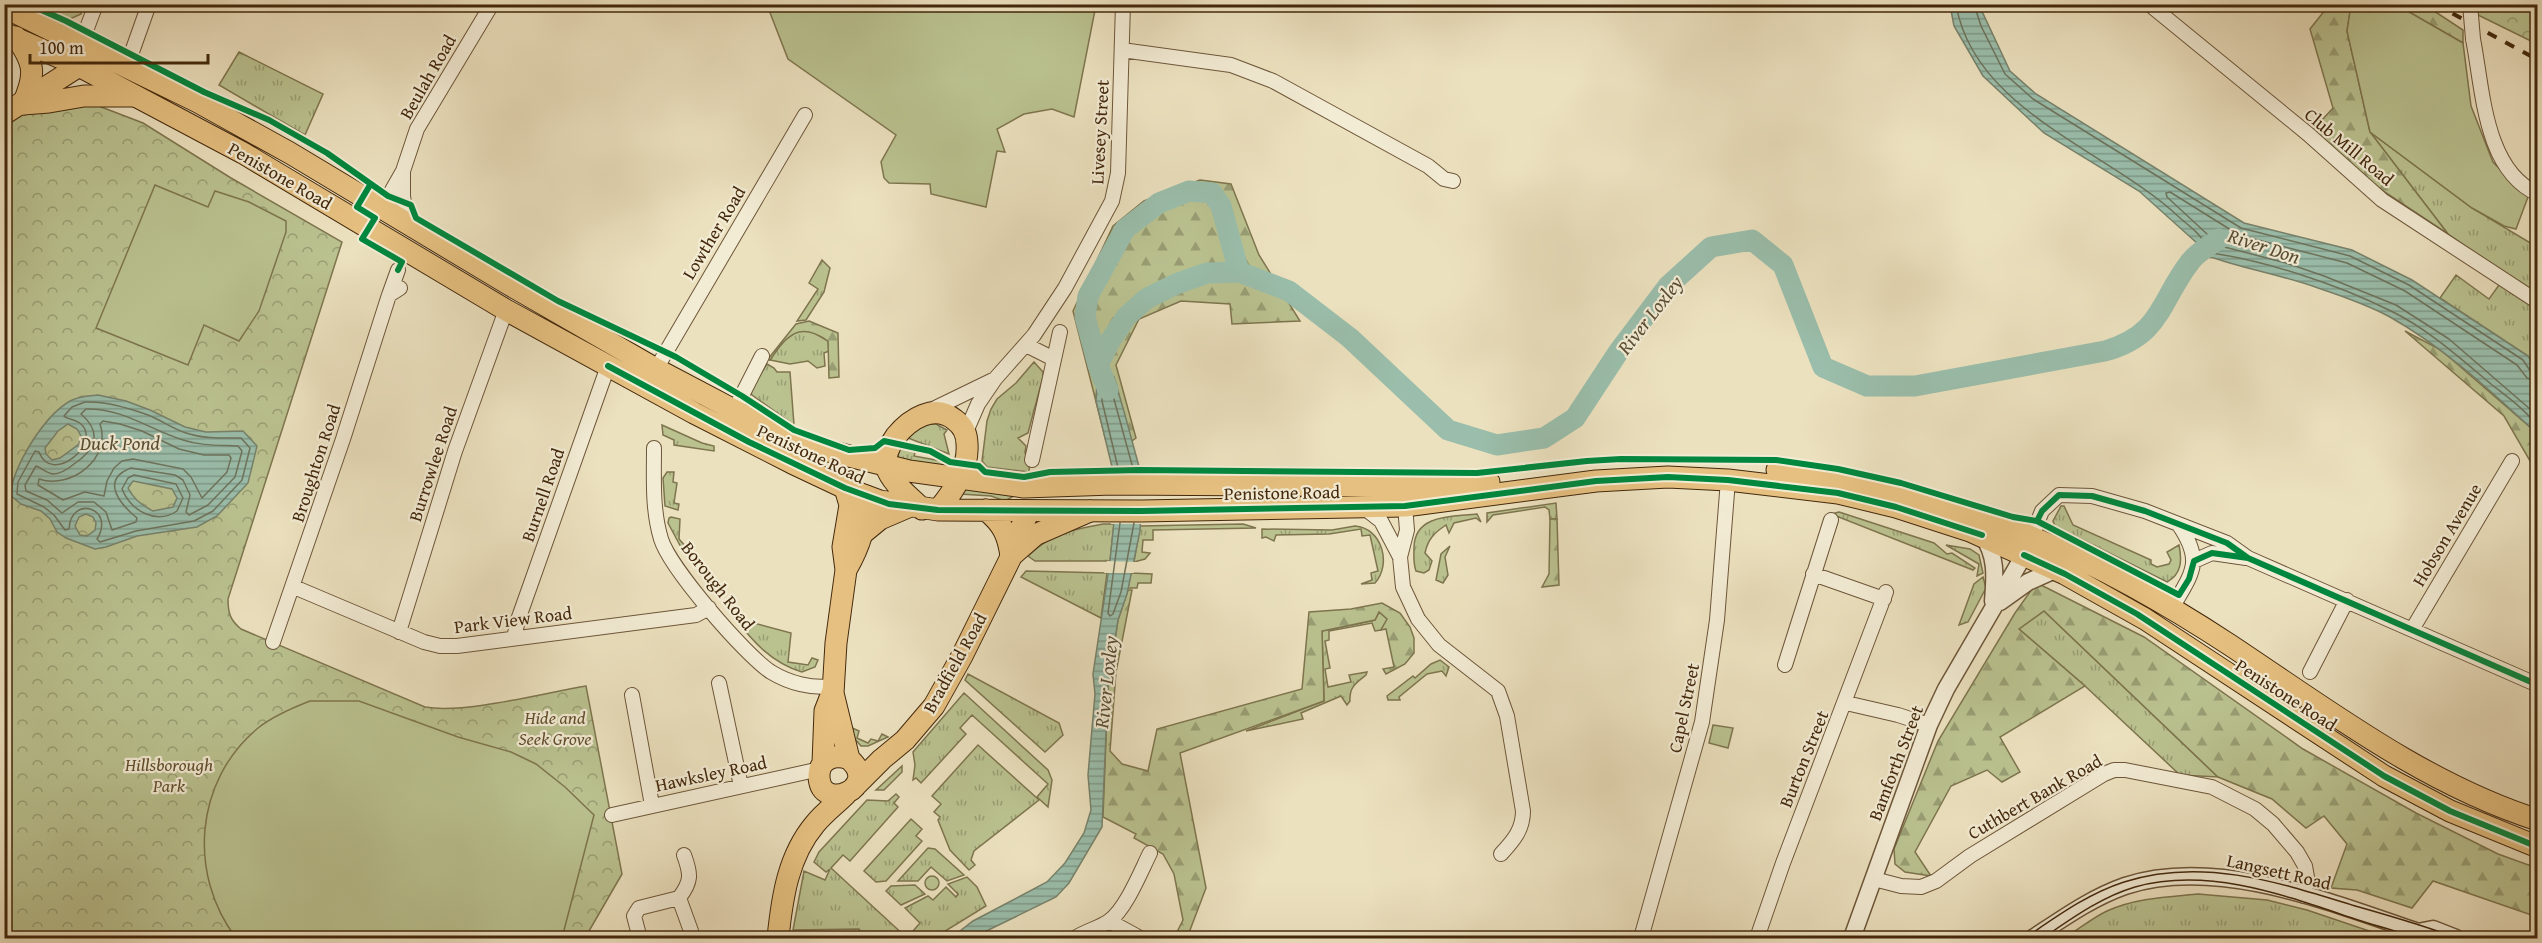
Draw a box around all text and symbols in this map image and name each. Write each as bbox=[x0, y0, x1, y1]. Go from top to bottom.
scale bar bbox=[30, 27, 208, 65]
street label: Beulah Road bbox=[392, 29, 463, 124]
text: 100 m bbox=[39, 34, 84, 61]
street label: Livesey Street bbox=[1083, 78, 1116, 185]
street label: Club Mill Road bbox=[2299, 101, 2400, 192]
street label: Penistone Road bbox=[223, 135, 338, 216]
street label: Lowther Road bbox=[675, 181, 752, 284]
water label: River Don bbox=[2223, 220, 2304, 271]
water label: River Loxley bbox=[1609, 269, 1690, 361]
street label: Broughton Road bbox=[284, 400, 347, 525]
street label: Burrowlee Road bbox=[401, 402, 464, 525]
street label: Penistone Road bbox=[753, 417, 870, 490]
water label: Duck Pond bbox=[79, 428, 161, 457]
street label: Burnell Road bbox=[514, 444, 571, 545]
street label: Penistone Road bbox=[1224, 478, 1341, 507]
street label: Hobson Avenue bbox=[2405, 478, 2488, 591]
street label: Borough Road bbox=[675, 536, 762, 636]
street label: Park View Road bbox=[453, 599, 574, 640]
street label: Bradfield Road bbox=[916, 607, 993, 718]
water label: River Loxley bbox=[1086, 634, 1125, 731]
street label: Penistone Road bbox=[2230, 652, 2343, 738]
street label: Capel Street bbox=[1661, 660, 1706, 755]
street label: Bamforth Street bbox=[1861, 701, 1930, 824]
park label: Hide and Seek Grove bbox=[518, 704, 592, 752]
street label: Burton Street bbox=[1772, 706, 1835, 811]
street label: Cuthbert Bank Road bbox=[1963, 747, 2107, 846]
street label: Hawksley Road bbox=[653, 748, 770, 798]
park label: Hillsborough Park bbox=[124, 751, 213, 799]
street label: Langsett Road bbox=[2224, 846, 2334, 897]

